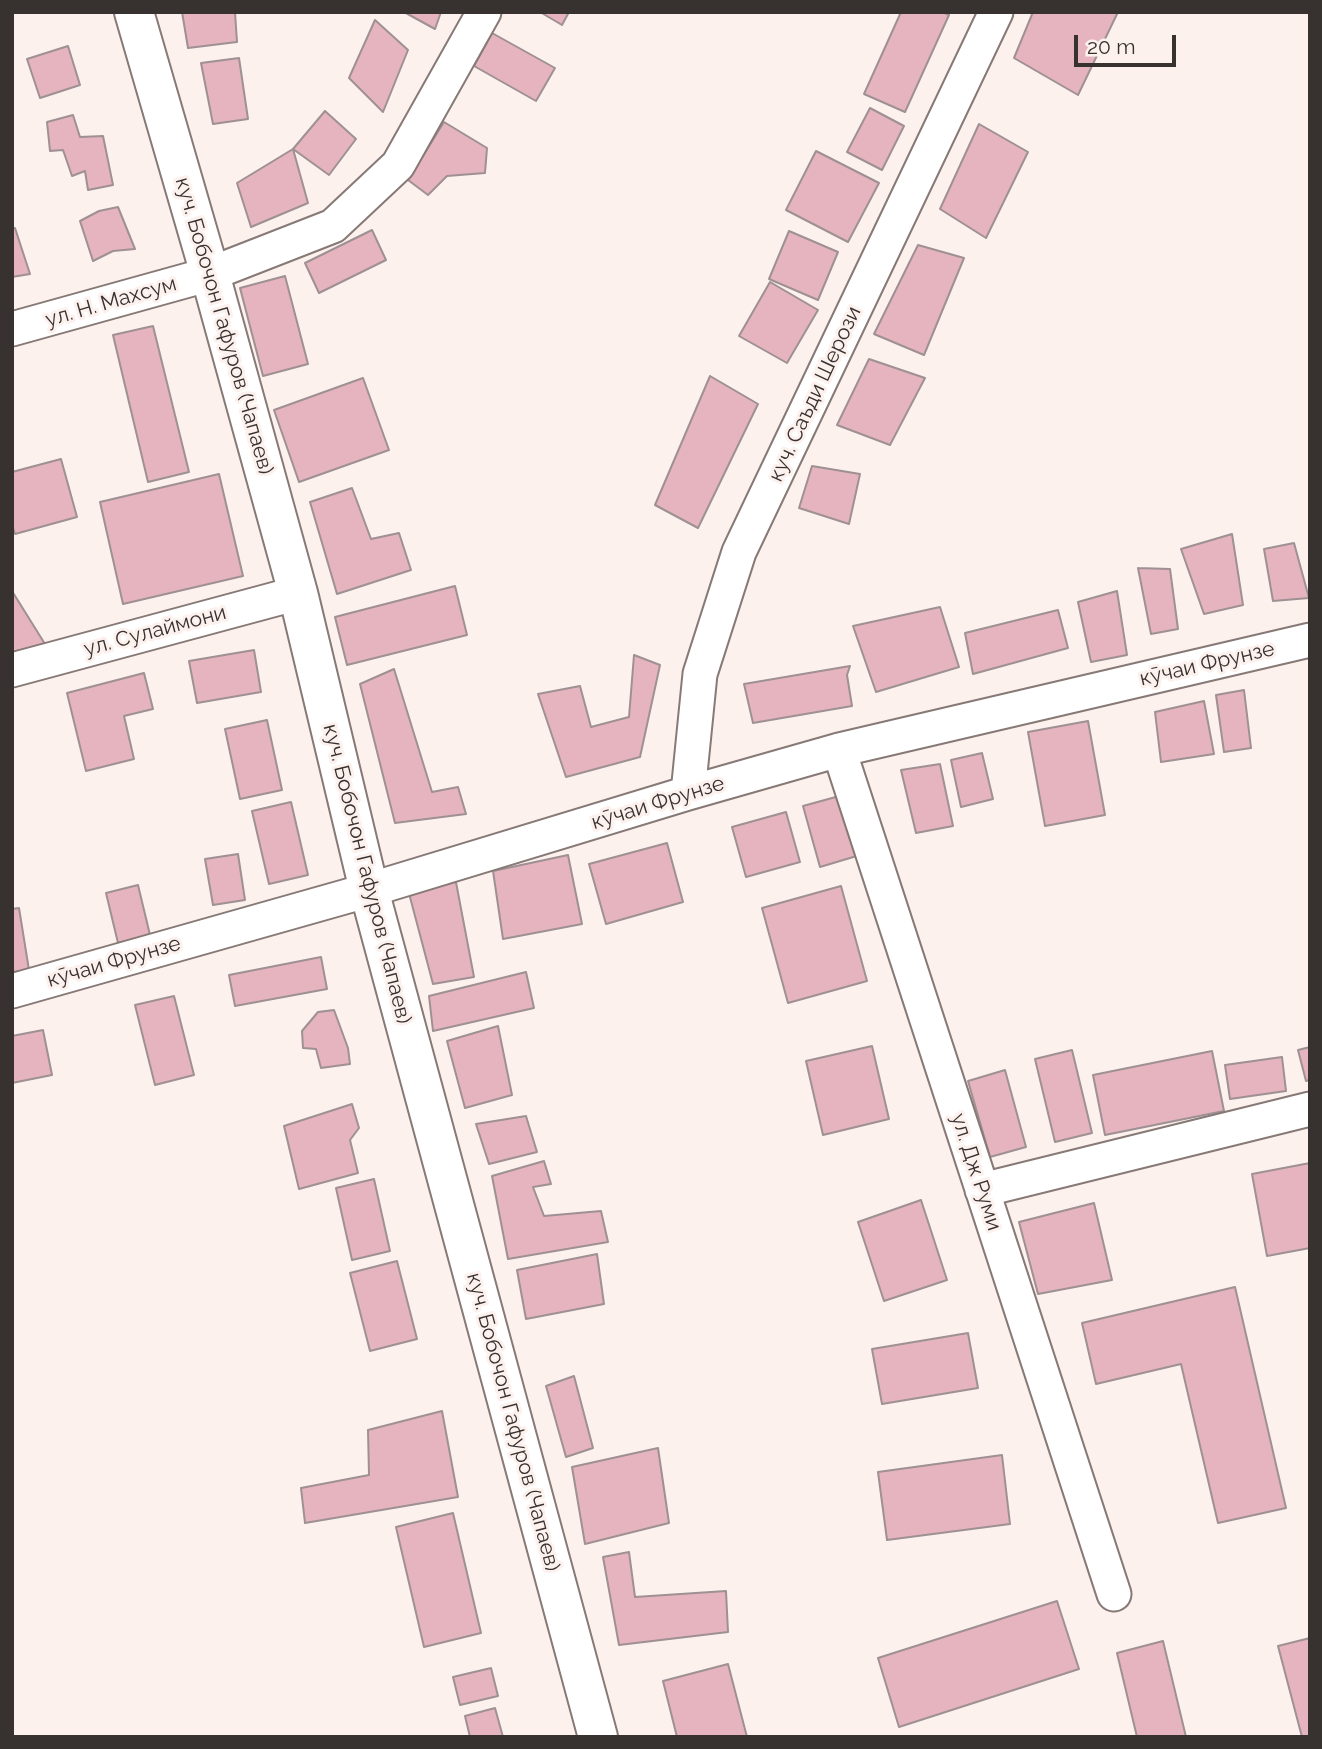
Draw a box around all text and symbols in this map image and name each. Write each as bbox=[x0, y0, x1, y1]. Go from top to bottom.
scale bar bbox=[1077, 21, 1178, 65]
text: 20 m bbox=[1087, 34, 1135, 59]
street label: куч. Бобочон Гафуров (Чапаев) bbox=[169, 174, 279, 478]
street label: ул. Н. Махсум bbox=[43, 271, 179, 333]
street label: куч. Саъди Шерози bbox=[763, 302, 867, 486]
street label: ул. Сулаймони bbox=[81, 600, 229, 662]
street label: кӯчаи Фрунзе bbox=[1137, 636, 1277, 692]
street label: куч. Бобочон Гафуров (Чапаев) bbox=[318, 722, 416, 1026]
street label: кӯчаи Фрунзе bbox=[589, 771, 727, 835]
street label: кӯчаи Фрунзе bbox=[44, 931, 184, 993]
street label: ул. Дж Руми bbox=[945, 1110, 1007, 1234]
street label: куч. Бобочон Гафуров (Чапаев) bbox=[461, 1270, 565, 1574]

